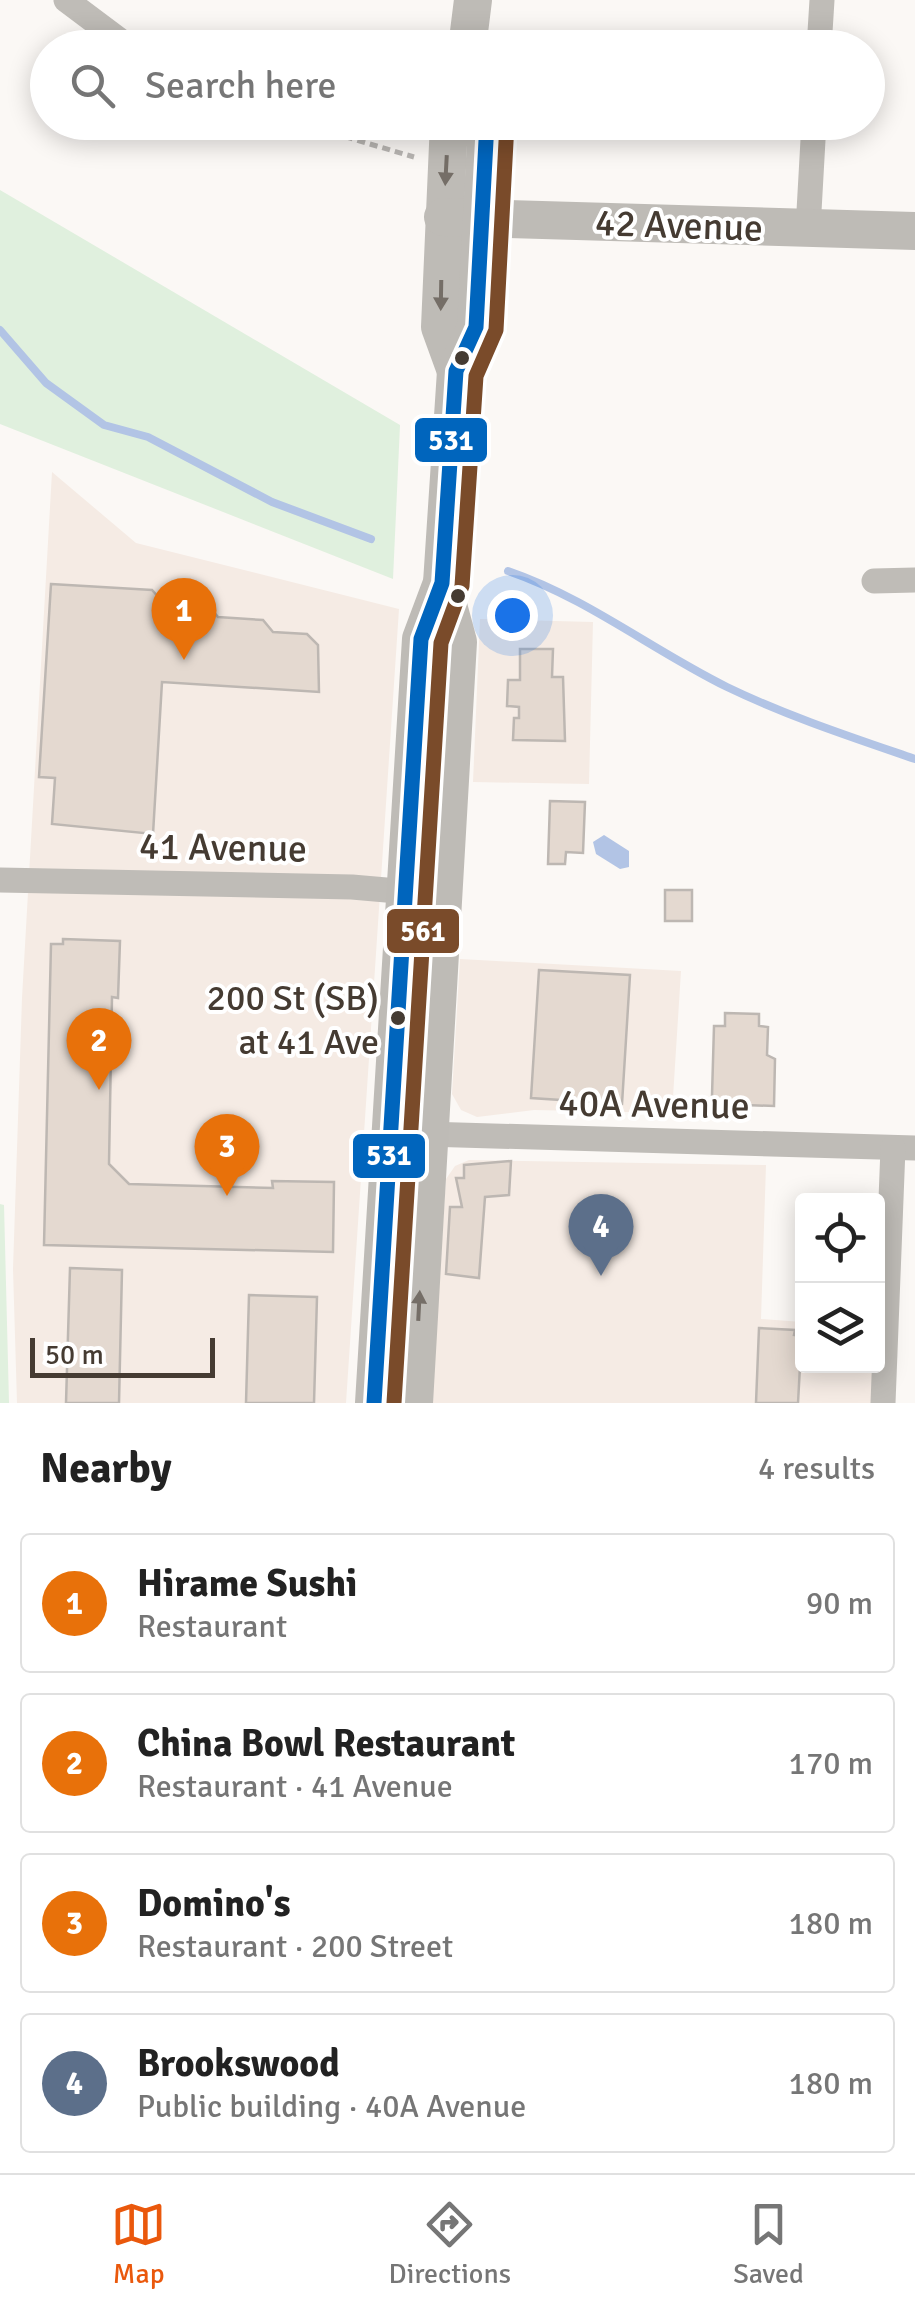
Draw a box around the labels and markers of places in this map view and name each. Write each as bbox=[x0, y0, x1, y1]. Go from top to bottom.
unlabelled marker bbox=[452, 348, 472, 368]
pin: 1 bbox=[152, 578, 216, 660]
unlabelled marker bbox=[448, 586, 468, 606]
place label: 200 St (SB) at 41 Ave bbox=[207, 976, 379, 1065]
pin: 2 bbox=[66, 1008, 132, 1090]
marker: 200 St (SB) at 41 Ave bbox=[388, 1008, 408, 1028]
pin: 3 bbox=[194, 1114, 260, 1196]
pin: 4 bbox=[568, 1194, 634, 1276]

